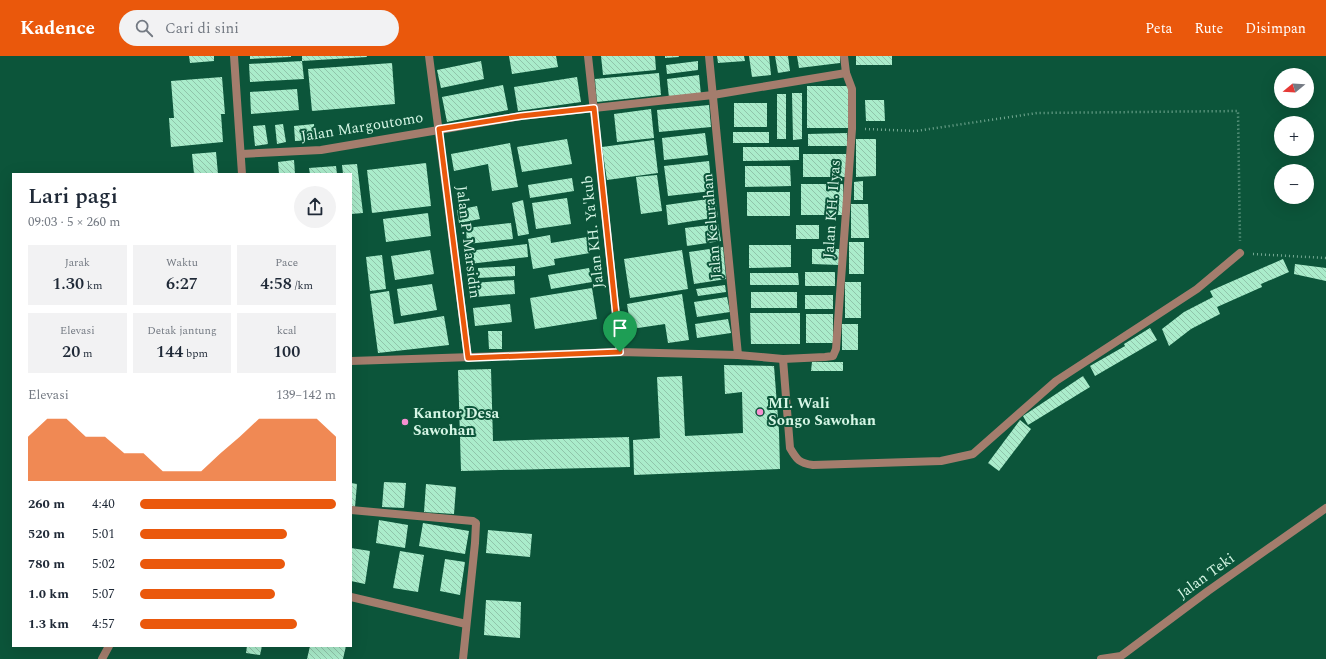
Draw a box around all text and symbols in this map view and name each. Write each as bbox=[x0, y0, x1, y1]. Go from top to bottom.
search box bbox=[119, 10, 399, 46]
text: Kadence bbox=[20, 14, 95, 43]
icon: search bbox=[133, 17, 155, 39]
text: Cari di sini bbox=[165, 17, 239, 40]
text: Peta bbox=[1145, 18, 1172, 39]
text: Rute bbox=[1194, 18, 1223, 39]
text: Disimpan bbox=[1245, 18, 1306, 39]
north arrow bbox=[1274, 68, 1314, 108]
map controls bbox=[1274, 68, 1314, 204]
street label: Jalan Margoutomo bbox=[299, 106, 425, 148]
button: + bbox=[1274, 116, 1314, 156]
street label: Jalan KH. Ilyas bbox=[817, 159, 847, 259]
button: − bbox=[1274, 164, 1314, 204]
street label: Jalan Kelurahan bbox=[696, 172, 728, 280]
street label: Jalan KH. Ya'kub bbox=[576, 175, 610, 289]
text: Lari pagi bbox=[28, 180, 118, 213]
street label: Jalan P. Marsidin bbox=[450, 184, 486, 300]
button: share bbox=[294, 186, 336, 228]
text: 09:03 · 5 × 260 m bbox=[28, 212, 120, 232]
text: Jarak bbox=[65, 254, 90, 271]
text: Waktu bbox=[166, 254, 198, 271]
text: Pace bbox=[275, 254, 298, 271]
text: 1.30 bbox=[52, 271, 84, 297]
text: 6:27 bbox=[166, 271, 198, 297]
text: 4:58 bbox=[260, 271, 292, 297]
text: km bbox=[84, 277, 102, 294]
text: /km bbox=[292, 277, 313, 294]
pin bbox=[603, 311, 637, 352]
icon: arrive bbox=[609, 317, 631, 339]
text: Elevasi bbox=[60, 322, 95, 339]
text: Detak jantung bbox=[147, 322, 217, 339]
text: kcal bbox=[277, 322, 297, 339]
text: 20 bbox=[62, 339, 80, 365]
text: 144 bbox=[156, 339, 183, 365]
text: 100 bbox=[273, 339, 300, 365]
text: m bbox=[80, 345, 93, 362]
text: bpm bbox=[183, 345, 208, 362]
text: Elevasi bbox=[28, 385, 69, 405]
text: 139–142 m bbox=[276, 385, 336, 405]
place label: MI. Wali Songo Sawohan bbox=[768, 392, 876, 432]
place label: Kantor Desa Sawohan bbox=[413, 402, 500, 442]
marker: MI. Wali Songo Sawohan bbox=[755, 407, 765, 417]
marker: Kantor Desa Sawohan bbox=[400, 417, 410, 427]
text: 260 m bbox=[28, 494, 65, 514]
text: 4:40 bbox=[92, 494, 115, 514]
text: 520 m bbox=[28, 524, 65, 544]
text: 5:01 bbox=[92, 524, 115, 544]
street label: Jalan Teki bbox=[1172, 547, 1240, 605]
text: 780 m bbox=[28, 554, 65, 574]
text: 5:02 bbox=[92, 554, 115, 574]
text: 1.0 km bbox=[28, 584, 69, 604]
text: 5:07 bbox=[92, 584, 115, 604]
text: 1.3 km bbox=[28, 614, 69, 634]
text: 4:57 bbox=[92, 614, 115, 634]

